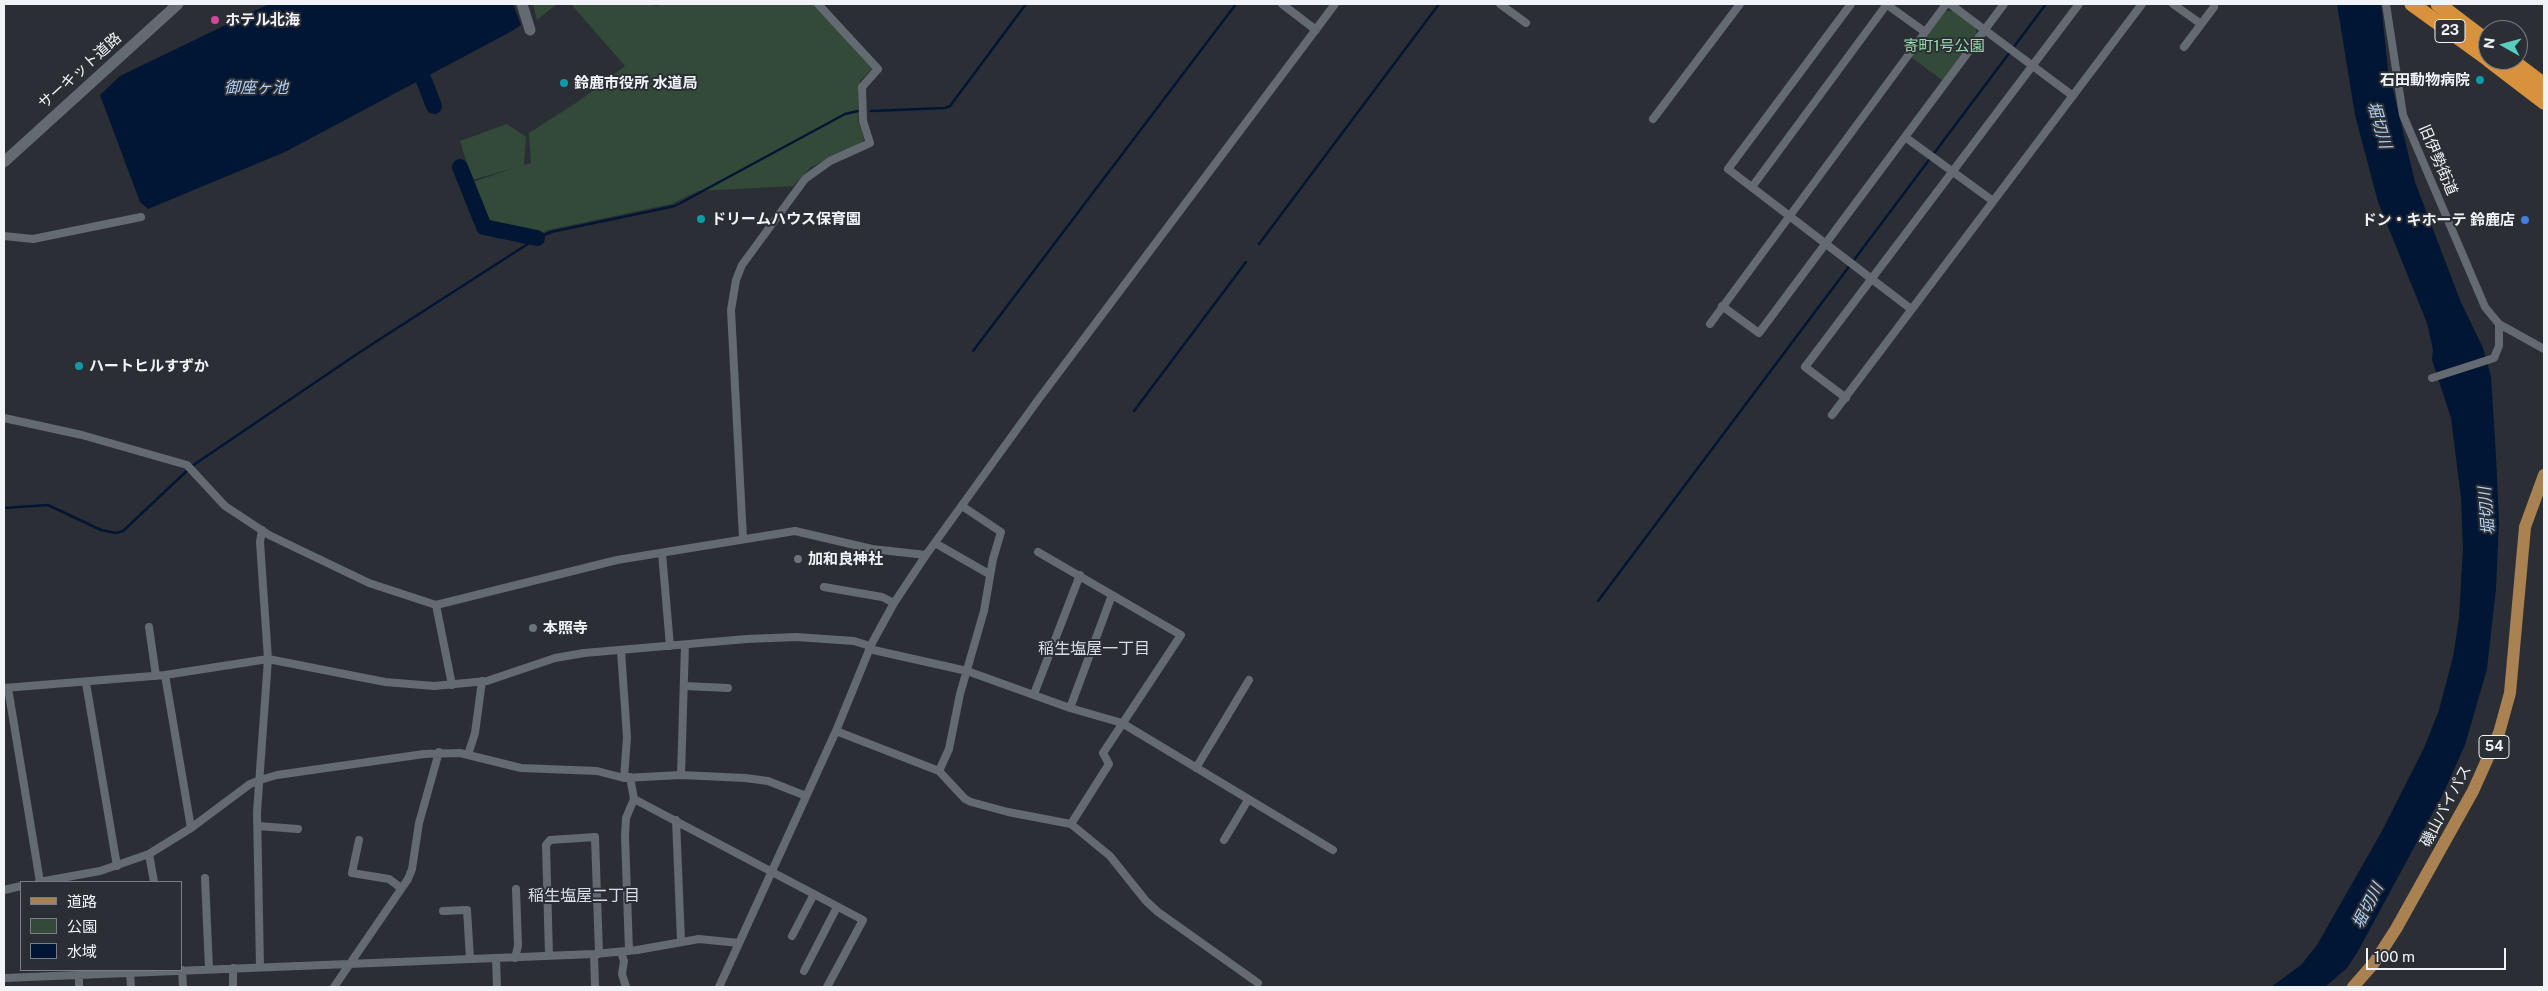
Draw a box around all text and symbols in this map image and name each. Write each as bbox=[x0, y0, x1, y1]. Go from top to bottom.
place label: ホテル北海 bbox=[225, 11, 300, 29]
marker: ホテル北海 bbox=[209, 14, 221, 26]
road number: 23 bbox=[2435, 20, 2465, 42]
north arrow bbox=[2478, 20, 2528, 70]
street label: サーキット道路 bbox=[35, 29, 125, 113]
park label: 寄町1号公園 bbox=[1903, 37, 1985, 55]
text: N bbox=[2480, 37, 2498, 50]
place label: 石田動物病院 bbox=[2380, 71, 2470, 89]
place label: 鈴鹿市役所 水道局 bbox=[574, 74, 697, 92]
marker: 石田動物病院 bbox=[2474, 74, 2486, 86]
marker: 鈴鹿市役所 水道局 bbox=[558, 77, 570, 89]
water label: 御座ヶ池 bbox=[224, 78, 288, 98]
water label: 堀切川 bbox=[2363, 99, 2395, 151]
street label: 旧伊勢街道 bbox=[2415, 122, 2461, 198]
place label: ドリームハウス保育園 bbox=[711, 210, 861, 228]
place label: ドン・キホーテ 鈴鹿店 bbox=[2362, 211, 2515, 229]
marker: ドリームハウス保育園 bbox=[695, 213, 707, 225]
marker: ドン・キホーテ 鈴鹿店 bbox=[2519, 214, 2531, 226]
place label: ハートヒルすずか bbox=[89, 357, 209, 375]
marker: ハートヒルすずか bbox=[73, 360, 85, 372]
water label: 堀切川 bbox=[2475, 486, 2499, 536]
place label: 加和良神社 bbox=[808, 550, 883, 568]
marker: 加和良神社 bbox=[792, 553, 804, 565]
place label: 本照寺 bbox=[543, 619, 588, 637]
marker: 本照寺 bbox=[527, 622, 539, 634]
district label: 稲生塩屋一丁目 bbox=[1038, 639, 1150, 659]
road number: 54 bbox=[2479, 736, 2509, 759]
street label: 磯山バイパス bbox=[2417, 762, 2475, 850]
water label: 堀切川 bbox=[2349, 880, 2387, 932]
legend bbox=[20, 881, 182, 971]
district label: 稲生塩屋二丁目 bbox=[528, 886, 640, 906]
text: 道路 bbox=[67, 893, 97, 910]
text: 公園 bbox=[67, 918, 97, 935]
scale bar bbox=[2368, 938, 2508, 970]
text: 水域 bbox=[67, 943, 97, 960]
text: 100 m bbox=[2374, 948, 2415, 965]

